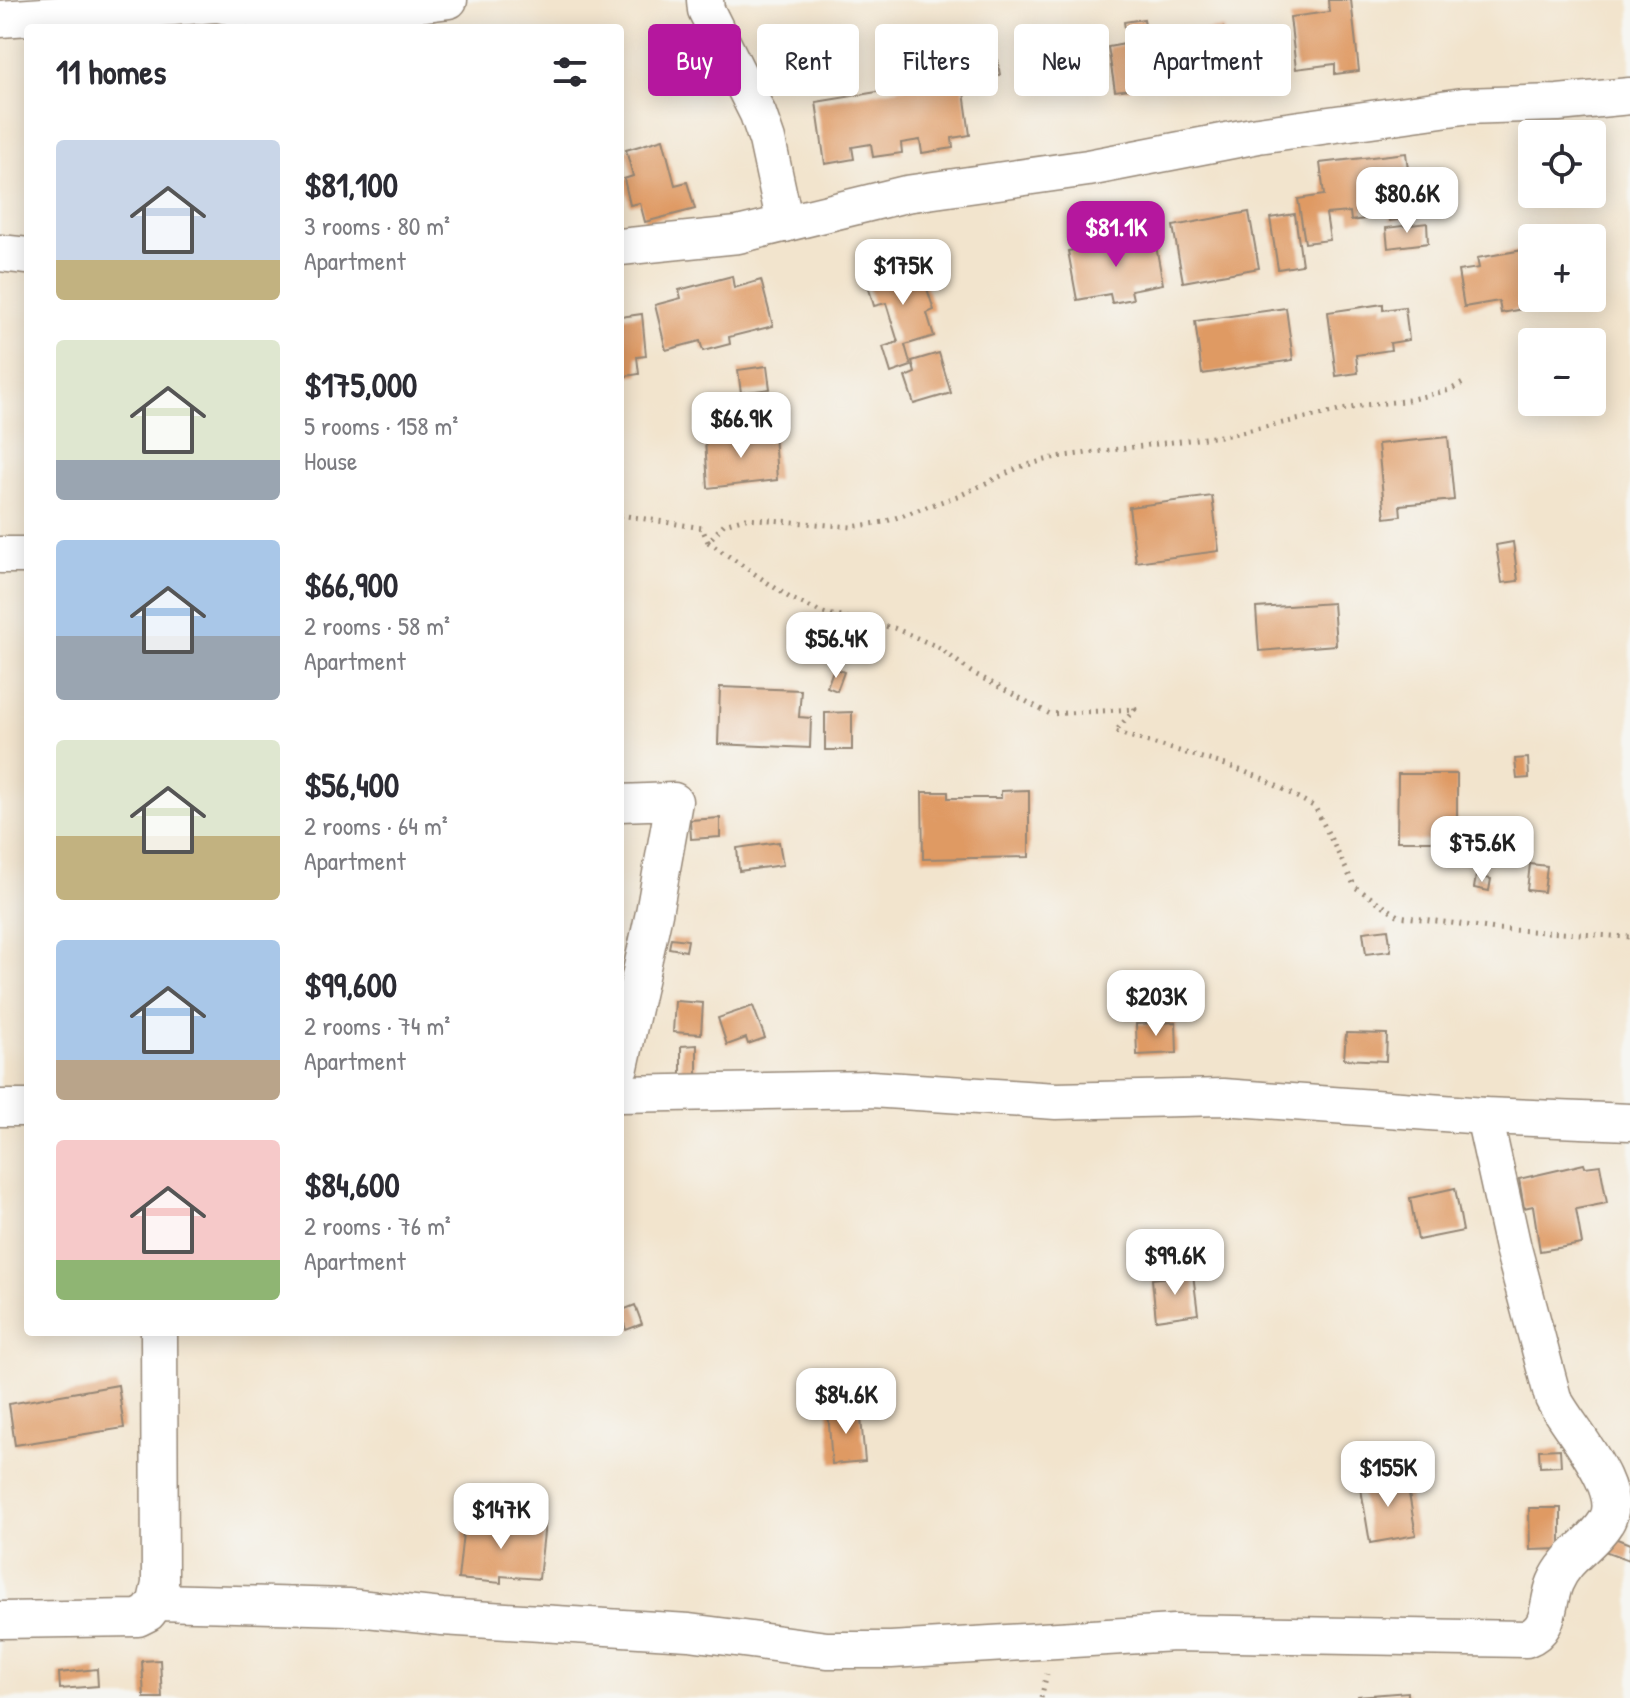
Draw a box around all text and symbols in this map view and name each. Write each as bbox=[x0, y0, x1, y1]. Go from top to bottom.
chip: Buy bbox=[648, 24, 741, 96]
chip: Rent bbox=[757, 24, 859, 96]
chip: Filters bbox=[875, 24, 998, 96]
chip: New bbox=[1014, 24, 1109, 96]
chip: Apartment bbox=[1125, 24, 1291, 96]
text: 11 homes bbox=[56, 49, 166, 95]
icon: filters bbox=[548, 50, 592, 94]
map controls bbox=[1518, 120, 1606, 416]
button: locate bbox=[1518, 120, 1606, 208]
text: $81,100 bbox=[304, 162, 398, 208]
pin: $80.6K bbox=[1342, 167, 1472, 235]
icon: home bbox=[120, 172, 216, 268]
text: $80.6K bbox=[1374, 175, 1440, 210]
pin: $81.1K bbox=[1051, 201, 1181, 269]
text: 3 rooms · 80 m² bbox=[304, 208, 450, 243]
text: $81.1K bbox=[1085, 209, 1147, 244]
button: + bbox=[1518, 224, 1606, 312]
pin: $175K bbox=[847, 239, 959, 307]
text: Apartment bbox=[304, 243, 406, 278]
text: $175K bbox=[873, 247, 933, 282]
button: − bbox=[1518, 328, 1606, 416]
text: $175,000 bbox=[304, 362, 417, 408]
icon: home bbox=[120, 372, 216, 468]
pin: $66.9K bbox=[676, 392, 806, 460]
text: $66.9K bbox=[710, 400, 772, 435]
text: 5 rooms · 158 m² bbox=[304, 408, 458, 443]
text: House bbox=[304, 443, 357, 478]
text: $66,900 bbox=[304, 562, 398, 608]
icon: home bbox=[120, 572, 216, 668]
text: 2 rooms · 58 m² bbox=[304, 608, 450, 643]
pin: $56.4K bbox=[771, 612, 901, 680]
text: $56.4K bbox=[804, 620, 868, 655]
text: Apartment bbox=[304, 643, 406, 678]
text: $56,400 bbox=[304, 762, 399, 808]
icon: home bbox=[120, 772, 216, 868]
text: 2 rooms · 64 m² bbox=[304, 808, 448, 843]
pin: $75.6K bbox=[1417, 816, 1547, 884]
text: $75.6K bbox=[1449, 824, 1515, 859]
text: Apartment bbox=[304, 843, 406, 878]
text: $99,600 bbox=[304, 962, 397, 1008]
pin: $203K bbox=[1100, 970, 1212, 1038]
icon: home bbox=[120, 972, 216, 1068]
text: $203K bbox=[1125, 978, 1187, 1013]
text: 2 rooms · 74 m² bbox=[304, 1008, 450, 1043]
text: Apartment bbox=[304, 1043, 406, 1078]
text: $84,600 bbox=[304, 1162, 400, 1208]
icon: home bbox=[120, 1172, 216, 1268]
text: 2 rooms · 76 m² bbox=[304, 1208, 451, 1243]
pin: $99.6K bbox=[1110, 1229, 1240, 1297]
text: $99.6K bbox=[1144, 1237, 1206, 1272]
text: Apartment bbox=[304, 1243, 406, 1278]
pin: $84.6K bbox=[781, 1368, 911, 1436]
text: $84.6K bbox=[814, 1376, 878, 1411]
pin: $155K bbox=[1332, 1441, 1444, 1509]
text: $155K bbox=[1359, 1449, 1417, 1484]
pin: $147K bbox=[445, 1483, 557, 1551]
text: $147K bbox=[472, 1491, 530, 1526]

